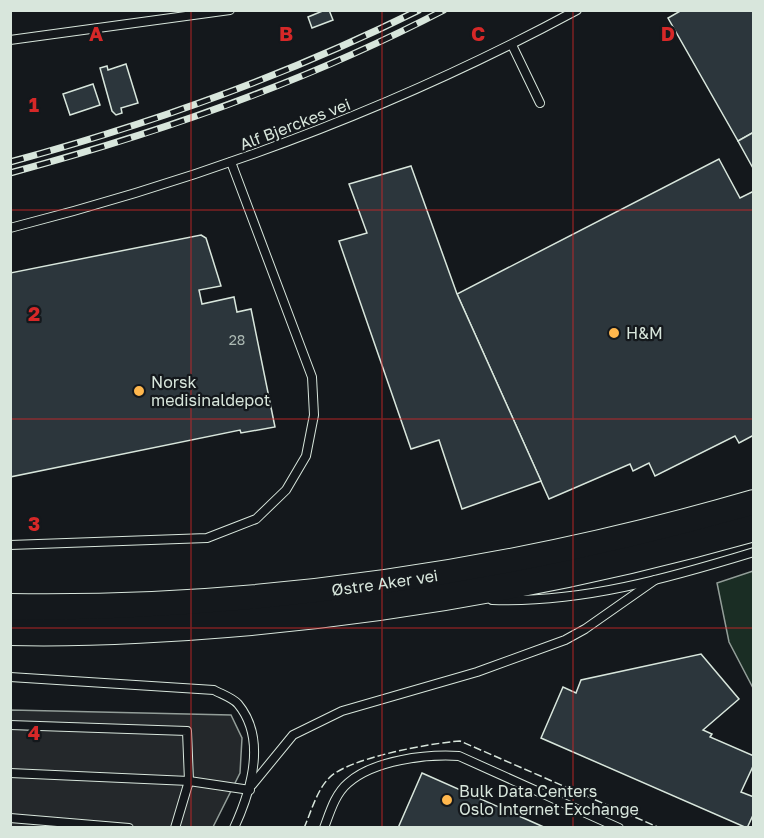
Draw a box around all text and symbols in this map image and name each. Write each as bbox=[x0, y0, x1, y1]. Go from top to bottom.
text: A bbox=[89, 21, 103, 45]
text: B bbox=[279, 21, 293, 45]
text: C bbox=[471, 21, 485, 45]
text: D bbox=[661, 21, 675, 45]
text: 1 bbox=[29, 92, 39, 116]
street label: Alf Bjerckes vei bbox=[237, 94, 353, 154]
text: 2 bbox=[28, 301, 40, 325]
place label: H&M bbox=[626, 323, 663, 343]
marker: H&M bbox=[607, 326, 621, 340]
house number: 28 bbox=[229, 331, 245, 348]
place label: Norsk medisinaldepot bbox=[151, 372, 270, 410]
marker: Norsk medisinaldepot bbox=[132, 384, 146, 398]
text: 3 bbox=[28, 511, 40, 535]
street label: Østre Aker vei bbox=[330, 565, 440, 600]
text: 4 bbox=[28, 720, 40, 744]
place label: Bulk Data Centers Oslo Internet Exchange bbox=[459, 781, 639, 819]
marker: Bulk Data Centers Oslo Internet Exchange bbox=[440, 793, 454, 807]

